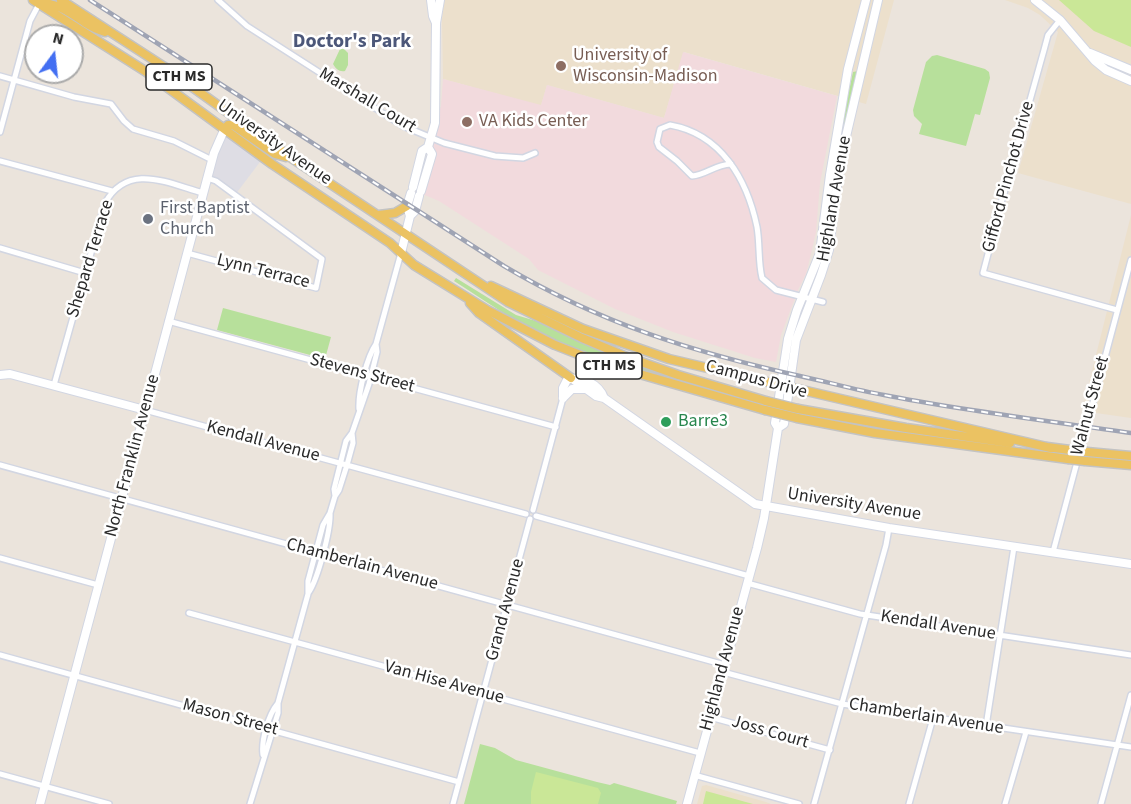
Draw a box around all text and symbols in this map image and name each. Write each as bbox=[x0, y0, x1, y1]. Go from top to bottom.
north arrow bbox=[24, 24, 84, 84]
text: N bbox=[50, 27, 66, 51]
district label: Doctor's Park bbox=[293, 31, 411, 55]
place label: University of Wisconsin-Madison bbox=[573, 45, 718, 88]
marker: University of Wisconsin-Madison bbox=[554, 59, 568, 73]
street label: Marshall Court bbox=[314, 63, 420, 139]
road number: CTH MS bbox=[146, 64, 212, 90]
street label: University Avenue bbox=[213, 95, 335, 191]
street label: Gifford Pinchot Drive bbox=[978, 99, 1040, 255]
place label: VA Kids Center bbox=[479, 111, 587, 133]
marker: VA Kids Center bbox=[460, 115, 474, 129]
street label: Highland Avenue bbox=[813, 134, 857, 264]
street label: Shepard Terrace bbox=[63, 197, 119, 321]
place label: First Baptist Church bbox=[160, 198, 249, 240]
marker: First Baptist Church bbox=[141, 212, 155, 226]
street label: Lynn Terrace bbox=[214, 250, 312, 294]
street label: Stevens Street bbox=[307, 350, 417, 398]
road number: CTH MS bbox=[576, 353, 642, 379]
street label: Walnut Street bbox=[1067, 354, 1115, 458]
street label: Campus Drive bbox=[703, 356, 809, 404]
street label: North Franklin Avenue bbox=[101, 372, 165, 540]
place label: Barre3 bbox=[678, 411, 728, 433]
marker: Barre3 bbox=[659, 415, 673, 429]
street label: Kendall Avenue bbox=[204, 417, 322, 467]
street label: University Avenue bbox=[786, 484, 922, 526]
street label: Chamberlain Avenue bbox=[284, 534, 440, 596]
street label: Grand Avenue bbox=[482, 557, 530, 663]
street label: Highland Avenue bbox=[696, 605, 750, 733]
street label: Kendall Avenue bbox=[879, 606, 997, 646]
street label: Van Hise Avenue bbox=[382, 657, 506, 709]
street label: Chamberlain Avenue bbox=[847, 694, 1005, 740]
street label: Mason Street bbox=[180, 695, 280, 741]
street label: Joss Court bbox=[729, 712, 811, 754]

